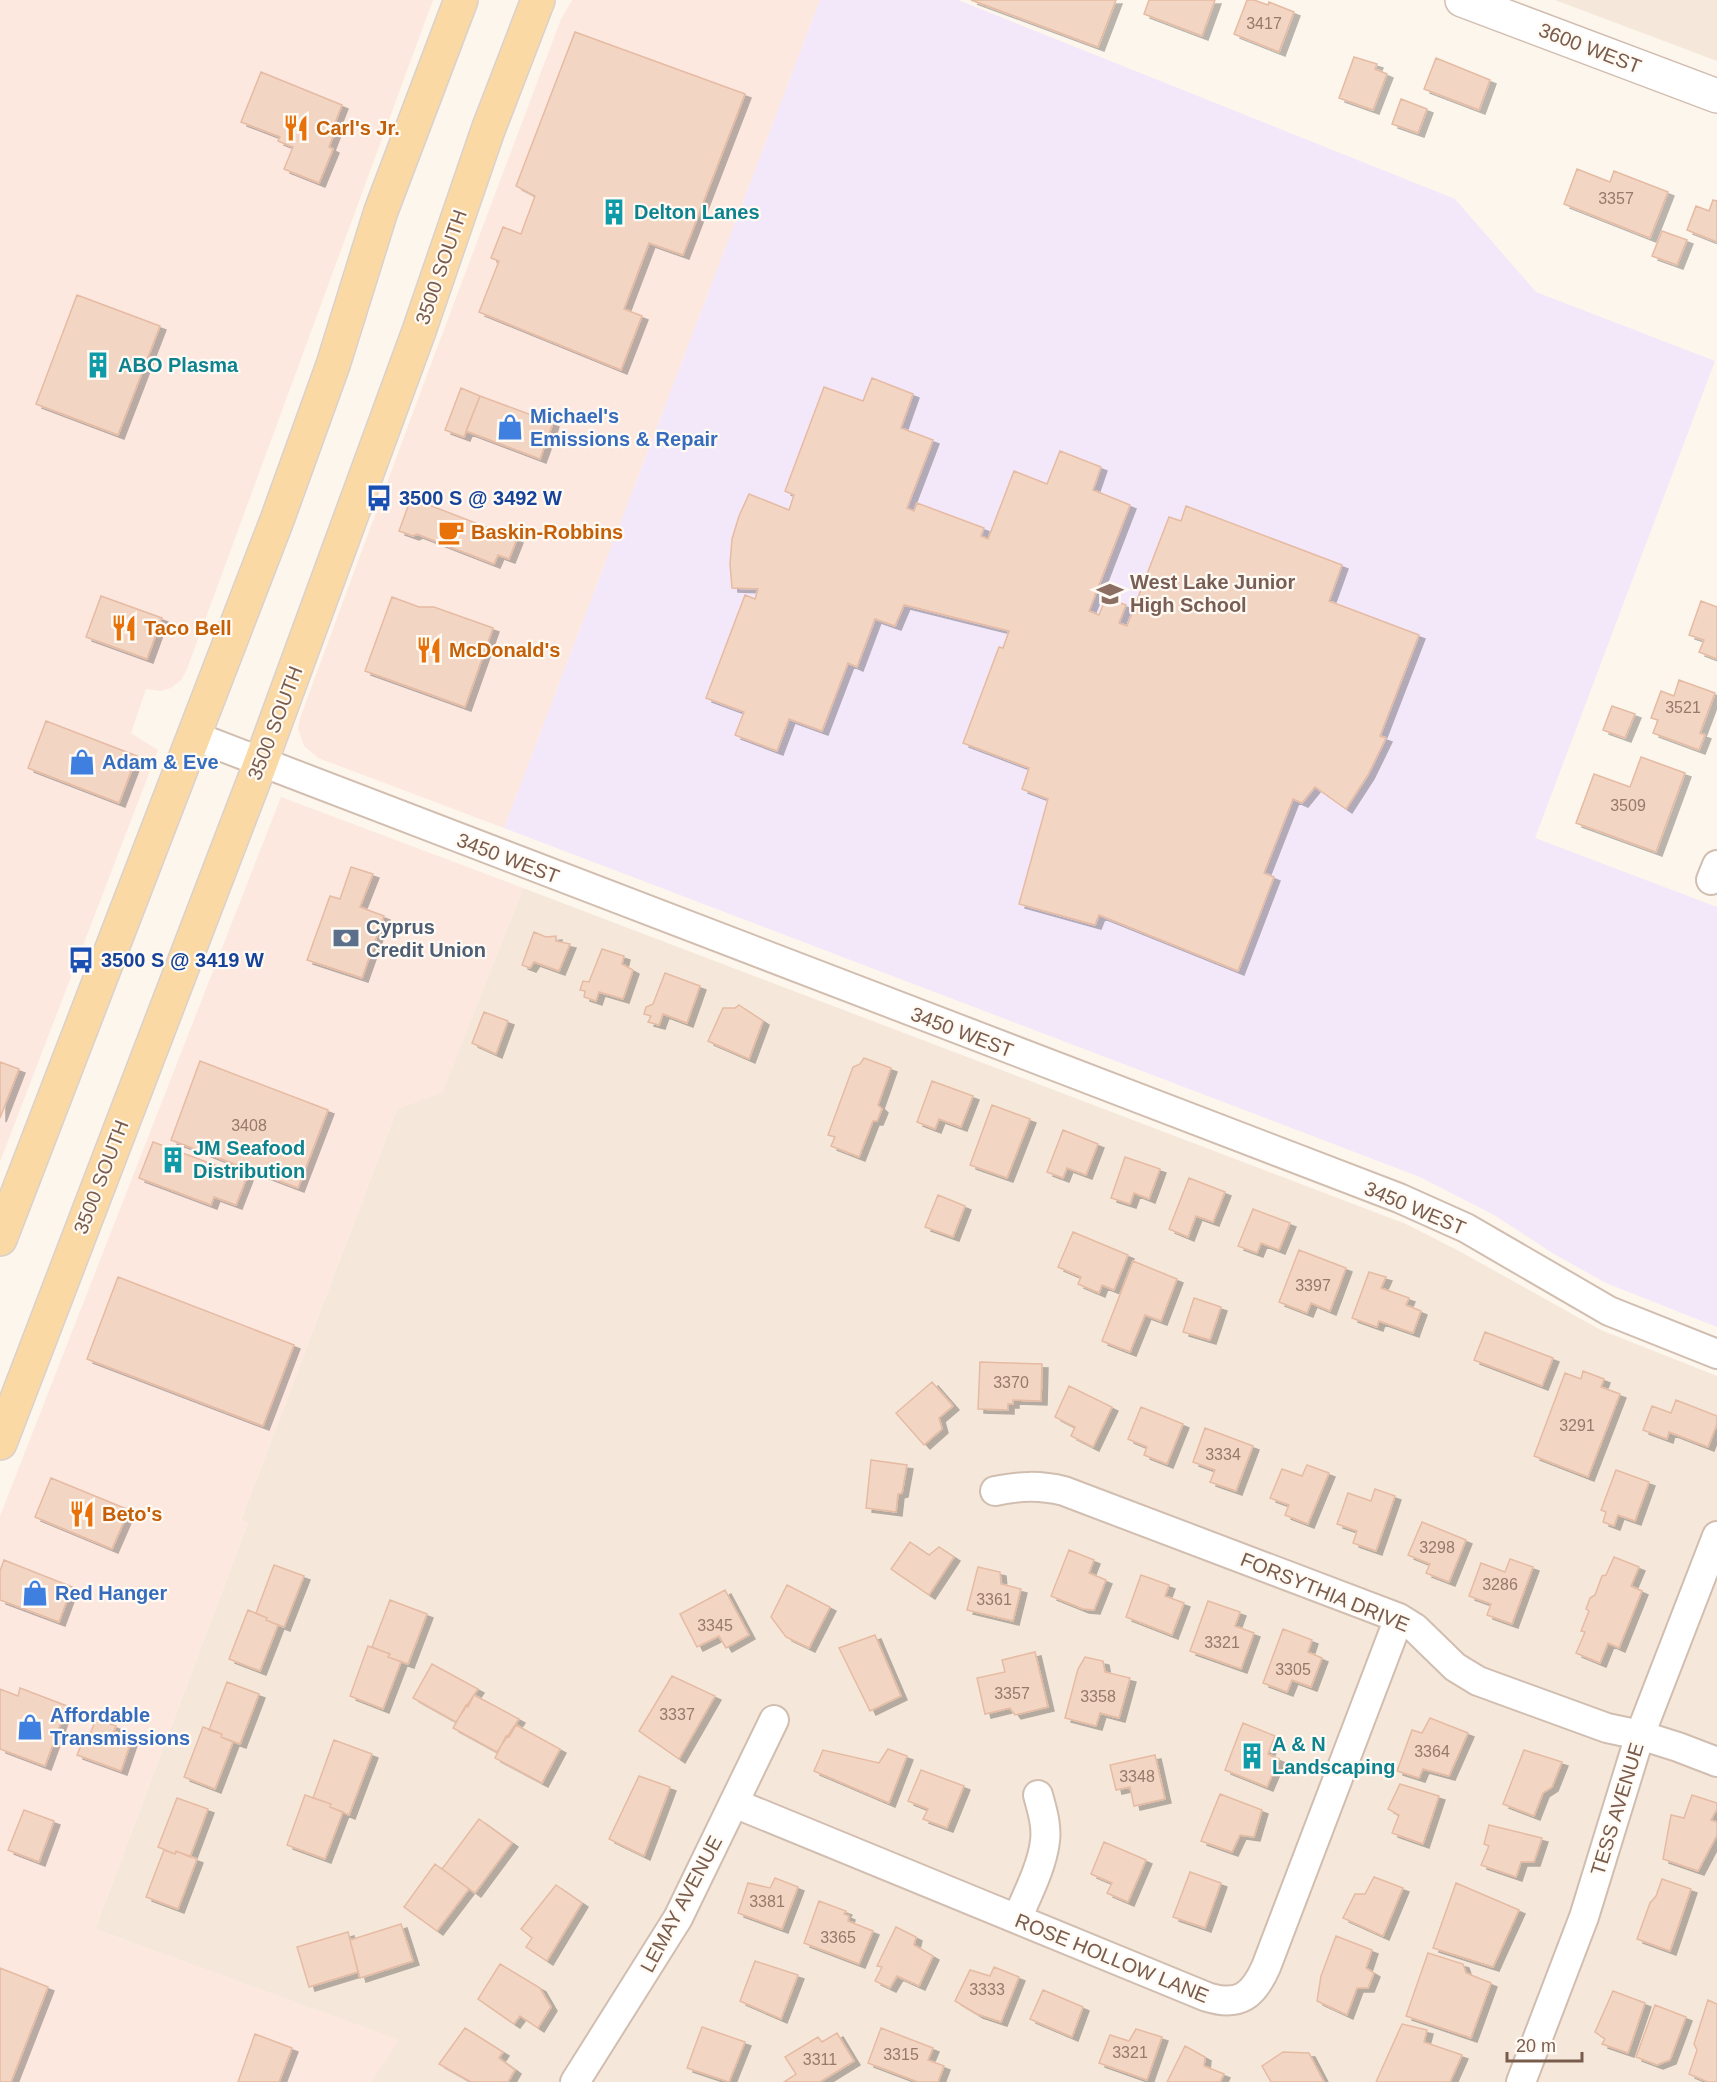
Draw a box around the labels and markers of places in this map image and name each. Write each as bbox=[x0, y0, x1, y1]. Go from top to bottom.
restaurant icon: Carl's Jr. bbox=[281, 113, 311, 143]
place label: Carl's Jr. bbox=[316, 117, 400, 139]
building icon: Delton Lanes bbox=[599, 197, 629, 227]
place label: Delton Lanes bbox=[634, 201, 760, 223]
building icon: ABO Plasma bbox=[83, 350, 113, 380]
place label: ABO Plasma bbox=[118, 354, 239, 376]
place label: Michael's Emissions & Repair bbox=[530, 405, 718, 450]
shop icon: Michael's Emissions & Repair bbox=[495, 412, 525, 442]
bus stop icon: 3500 S @ 3492 W bbox=[364, 483, 394, 513]
place label: 3500 S @ 3492 W bbox=[399, 487, 562, 509]
cafe icon: Baskin-Robbins bbox=[436, 517, 466, 547]
place label: Baskin-Robbins bbox=[471, 521, 623, 543]
place label: West Lake Junior High School bbox=[1130, 571, 1295, 616]
school or university icon: West Lake Junior High School bbox=[1095, 579, 1125, 609]
restaurant icon: Taco Bell bbox=[109, 613, 139, 643]
place label: Taco Bell bbox=[144, 617, 231, 639]
restaurant icon: McDonald's bbox=[414, 635, 444, 665]
place label: McDonald's bbox=[449, 639, 560, 661]
shop icon: Adam & Eve bbox=[67, 747, 97, 777]
place label: Adam & Eve bbox=[102, 751, 219, 773]
place label: Cyprus Credit Union bbox=[366, 916, 486, 961]
bank icon: Cyprus Credit Union bbox=[331, 923, 361, 953]
bus stop icon: 3500 S @ 3419 W bbox=[66, 945, 96, 975]
place label: 3500 S @ 3419 W bbox=[101, 949, 264, 971]
place label: JM Seafood Distribution bbox=[193, 1137, 305, 1182]
building icon: JM Seafood Distribution bbox=[158, 1145, 188, 1175]
restaurant icon: Beto's bbox=[67, 1499, 97, 1529]
place label: Beto's bbox=[102, 1503, 162, 1525]
shop icon: Red Hanger bbox=[20, 1578, 50, 1608]
place label: Red Hanger bbox=[55, 1582, 167, 1604]
place label: Affordable Transmissions bbox=[50, 1704, 190, 1749]
shop icon: Affordable Transmissions bbox=[15, 1712, 45, 1742]
place label: A & N Landscaping bbox=[1272, 1733, 1395, 1778]
building icon: A & N Landscaping bbox=[1237, 1741, 1267, 1771]

